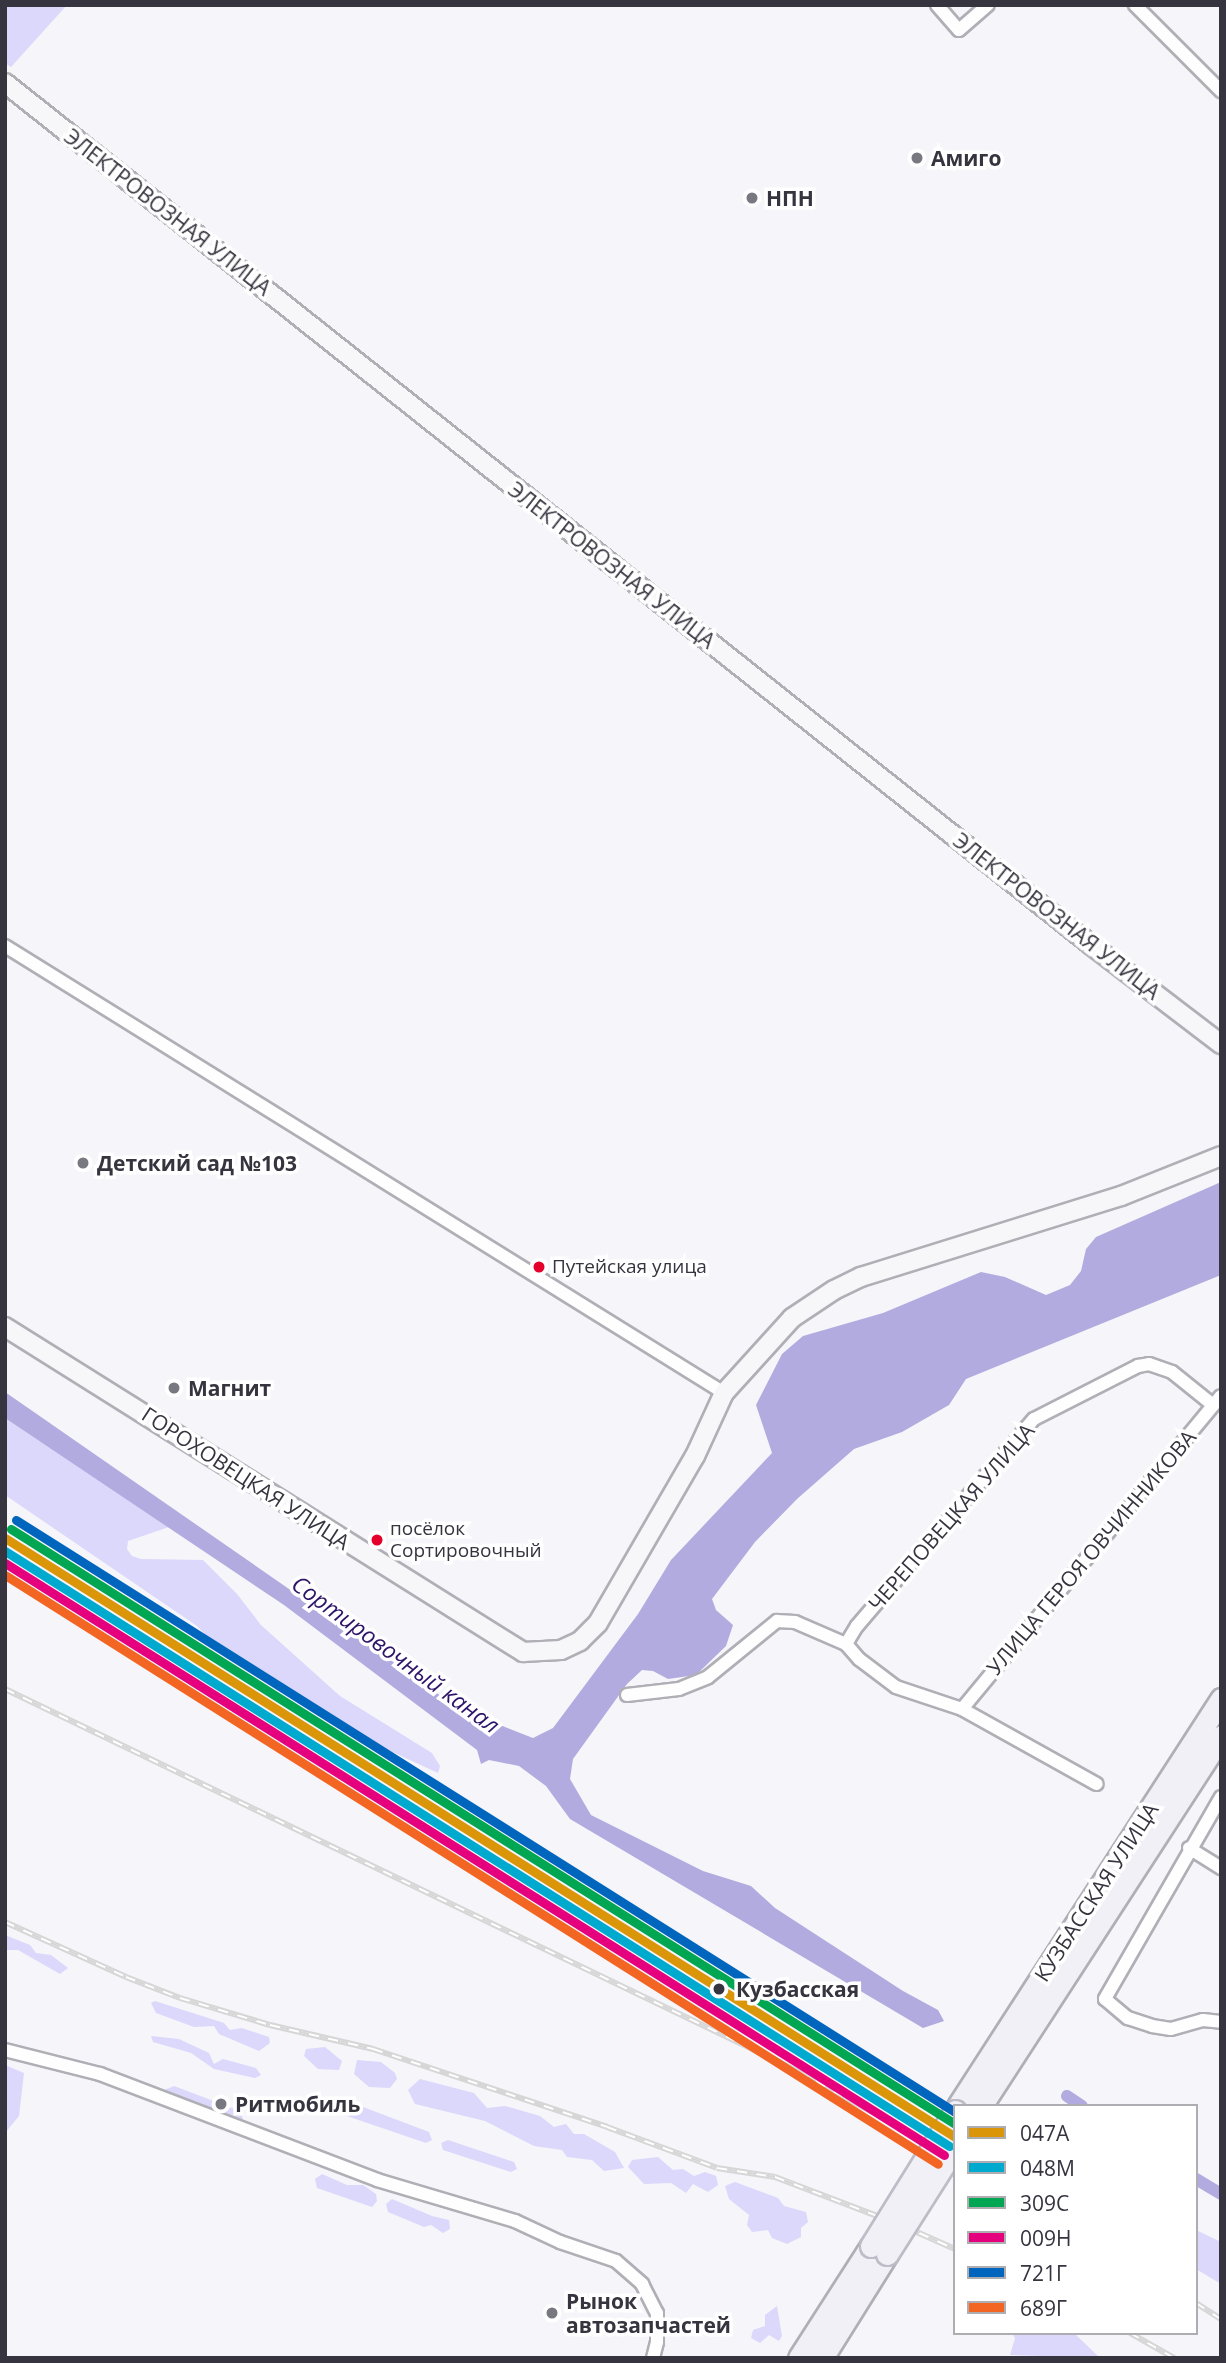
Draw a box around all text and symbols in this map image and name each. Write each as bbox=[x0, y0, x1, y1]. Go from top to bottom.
street label: ЭЛЕКТРОВОЗНАЯ УЛИЦА bbox=[60, 124, 276, 300]
place label: Амиго bbox=[931, 145, 1001, 171]
marker: Амиго bbox=[909, 150, 925, 166]
place label: НПН bbox=[766, 185, 814, 211]
marker: НПН bbox=[744, 190, 760, 206]
street label: ЭЛЕКТРОВОЗНАЯ УЛИЦА bbox=[504, 477, 720, 653]
street label: ЭЛЕКТРОВОЗНАЯ УЛИЦА bbox=[949, 828, 1165, 1004]
place label: Детский сад №103 bbox=[97, 1150, 297, 1176]
marker: Детский сад №103 bbox=[75, 1155, 91, 1171]
place label: Путейская улица bbox=[552, 1256, 707, 1278]
marker: Путейская улица bbox=[532, 1260, 546, 1274]
place label: Магнит bbox=[188, 1375, 271, 1401]
marker: Магнит bbox=[166, 1380, 182, 1396]
street label: ГОРОХОВЕЦКАЯ УЛИЦА bbox=[137, 1401, 355, 1555]
street label: ЧЕРЕПОВЕЦКАЯ УЛИЦА bbox=[863, 1418, 1039, 1616]
street label: УЛИЦА ГЕРОЯ ОВЧИННИКОВА bbox=[981, 1425, 1201, 1679]
place label: посёлок Сортировочный bbox=[390, 1518, 542, 1562]
marker: посёлок Сортировочный bbox=[370, 1533, 384, 1547]
water label: Сортировочный канал bbox=[287, 1569, 505, 1739]
street label: КУЗБАССКАЯ УЛИЦА bbox=[1029, 1798, 1163, 1986]
place label: Кузбасская bbox=[736, 1976, 859, 2002]
marker: Кузбасская bbox=[708, 1978, 730, 2000]
place label: Ритмобиль bbox=[235, 2091, 360, 2117]
marker: Ритмобиль bbox=[213, 2096, 229, 2112]
legend bbox=[953, 2104, 1198, 2335]
text: 047А bbox=[1020, 2119, 1069, 2147]
text: 048М bbox=[1020, 2154, 1075, 2182]
text: 309С bbox=[1020, 2189, 1069, 2217]
text: 009Н bbox=[1020, 2224, 1072, 2252]
text: 721Г bbox=[1020, 2259, 1067, 2287]
place label: Рынок автозапчастей bbox=[566, 2288, 731, 2338]
text: 689Г bbox=[1020, 2294, 1067, 2322]
marker: Рынок автозапчастей bbox=[544, 2305, 560, 2321]

